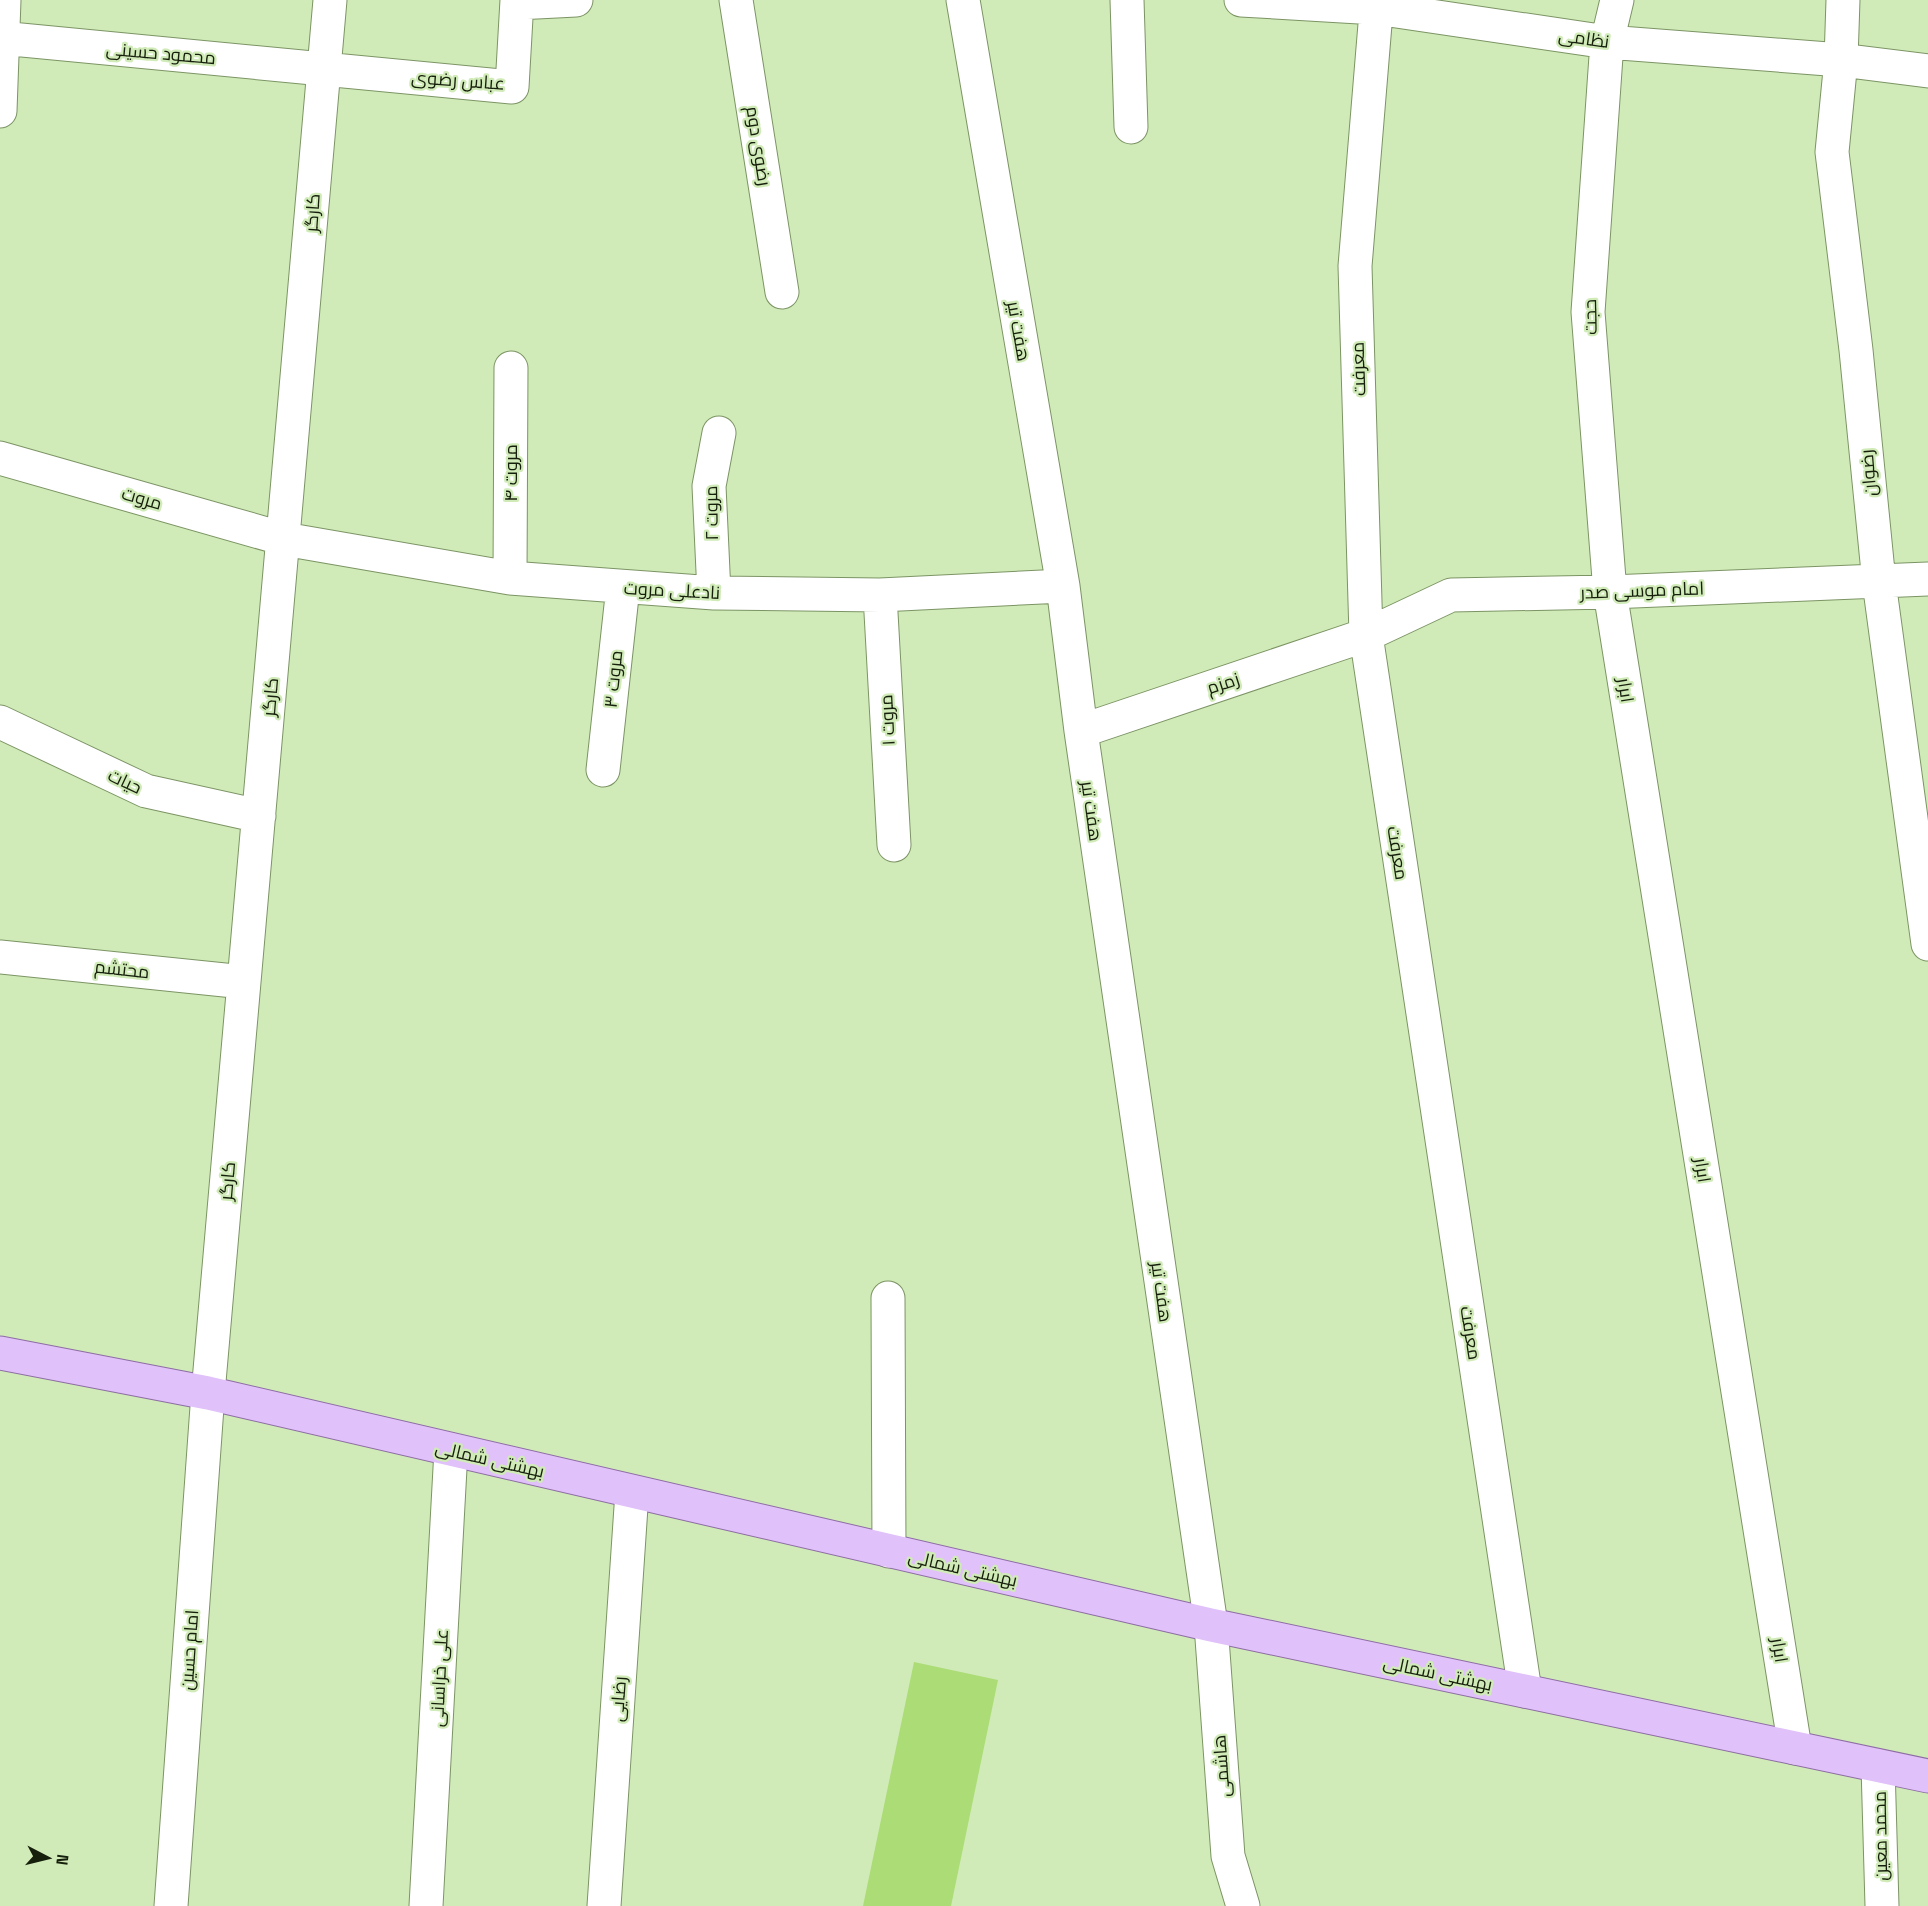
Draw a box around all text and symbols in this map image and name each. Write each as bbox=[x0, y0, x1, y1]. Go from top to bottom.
street label: نظامی bbox=[1557, 23, 1611, 53]
street label: محمود حسینی bbox=[105, 37, 217, 69]
street label: عباس رضوی bbox=[410, 65, 506, 95]
street label: رضوی دوم bbox=[740, 104, 777, 188]
street label: کارگر bbox=[299, 193, 325, 234]
street label: هفت تیر bbox=[1002, 298, 1036, 363]
street label: حجت bbox=[1578, 299, 1602, 335]
street label: معرفت bbox=[1346, 342, 1370, 396]
street label: مروت ۴ bbox=[499, 444, 522, 502]
street label: رضوان bbox=[1855, 449, 1881, 497]
street label: مروت bbox=[119, 481, 165, 515]
street label: مروت ۲ bbox=[699, 485, 723, 541]
street label: نادعلی مروت bbox=[623, 576, 721, 604]
street label: امام موسی صدر bbox=[1579, 576, 1704, 605]
street label: مروت ۳ bbox=[599, 649, 627, 709]
street label: زمزم bbox=[1204, 667, 1243, 700]
street label: ابرار bbox=[1613, 675, 1639, 704]
street label: کارگر bbox=[257, 677, 283, 718]
street label: مروت ۱ bbox=[874, 694, 900, 746]
street label: حیات bbox=[104, 763, 146, 799]
street label: هفت تیر bbox=[1076, 778, 1108, 843]
street label: معرفت bbox=[1382, 825, 1414, 881]
street label: محتشم bbox=[93, 955, 151, 984]
street label: ابرار bbox=[1690, 1155, 1716, 1184]
street label: کارگر bbox=[214, 1161, 240, 1202]
street label: هفت تیر bbox=[1146, 1259, 1178, 1324]
street label: معرفت bbox=[1455, 1305, 1487, 1361]
street label: بهشتی شمالی bbox=[433, 1435, 547, 1483]
street label: بهشتی شمالی bbox=[906, 1544, 1020, 1592]
street label: امام حسین bbox=[175, 1609, 204, 1691]
street label: علی خراسانی bbox=[425, 1629, 453, 1727]
street label: ابرار bbox=[1767, 1635, 1793, 1664]
street label: بهشتی شمالی bbox=[1381, 1650, 1495, 1696]
street label: رضایی bbox=[605, 1675, 631, 1723]
street label: هاشمی bbox=[1207, 1734, 1235, 1798]
street label: محمد معین bbox=[1868, 1791, 1892, 1881]
north arrow bbox=[18, 1828, 78, 1888]
text: N bbox=[51, 1853, 73, 1866]

